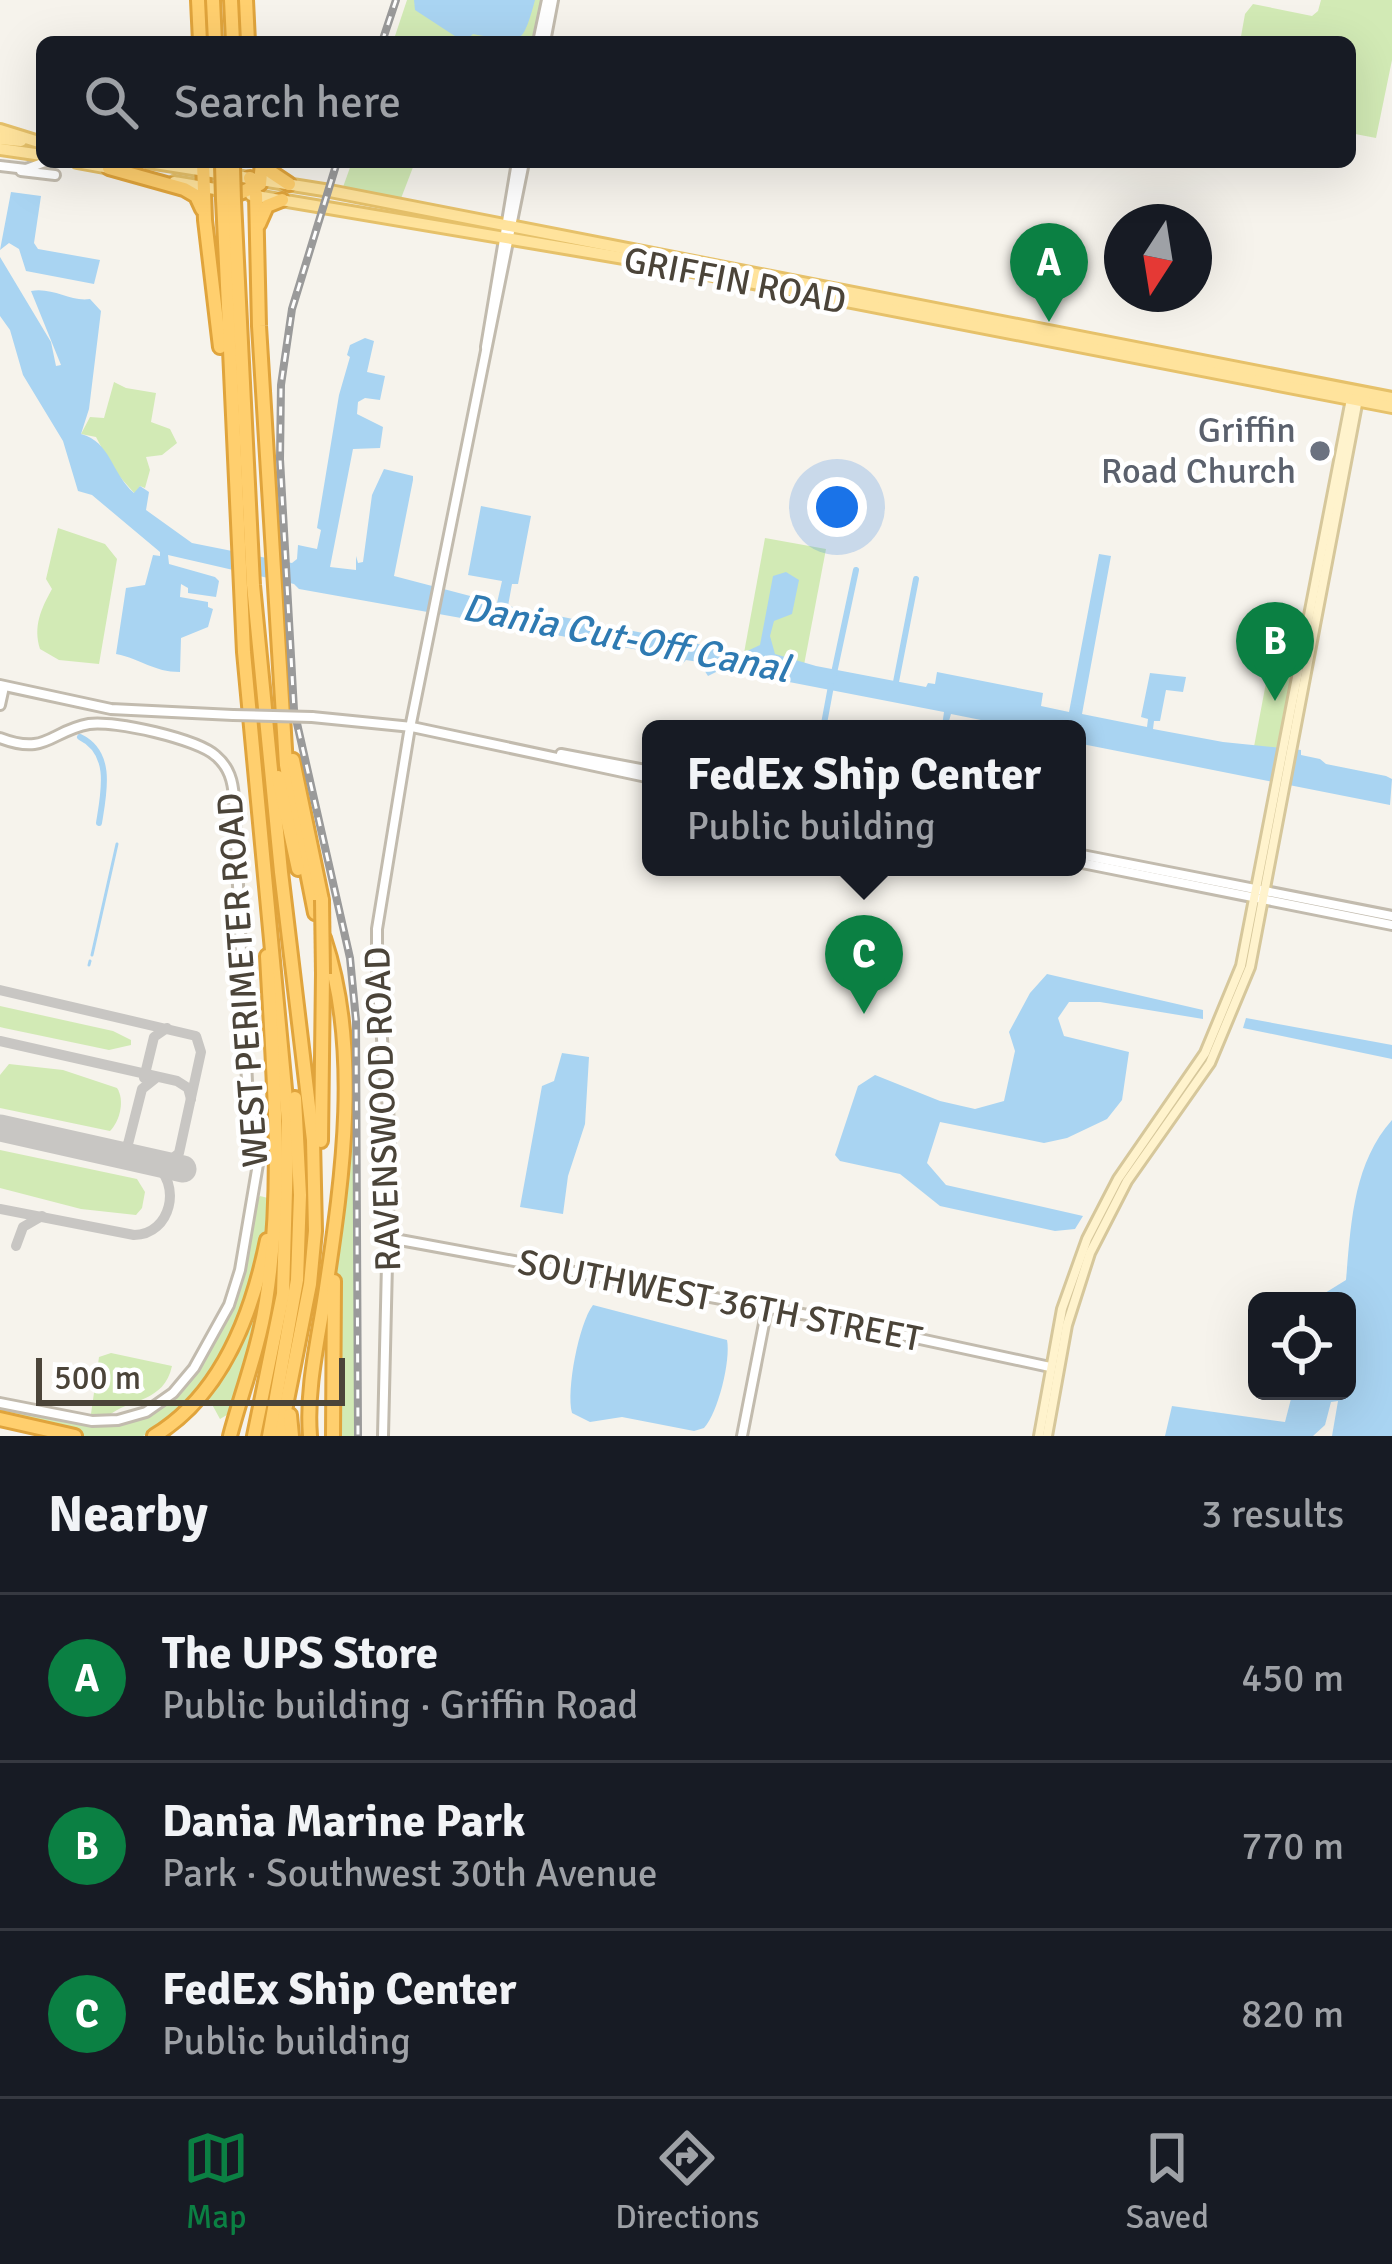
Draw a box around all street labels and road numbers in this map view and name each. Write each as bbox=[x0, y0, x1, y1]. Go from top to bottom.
street label: GRIFFIN ROAD bbox=[620, 237, 850, 325]
street label: WEST PERIMETER ROAD bbox=[207, 791, 279, 1169]
street label: RAVENSWOOD ROAD bbox=[355, 946, 411, 1272]
street label: SOUTHWEST 36TH STREET bbox=[514, 1240, 926, 1362]

